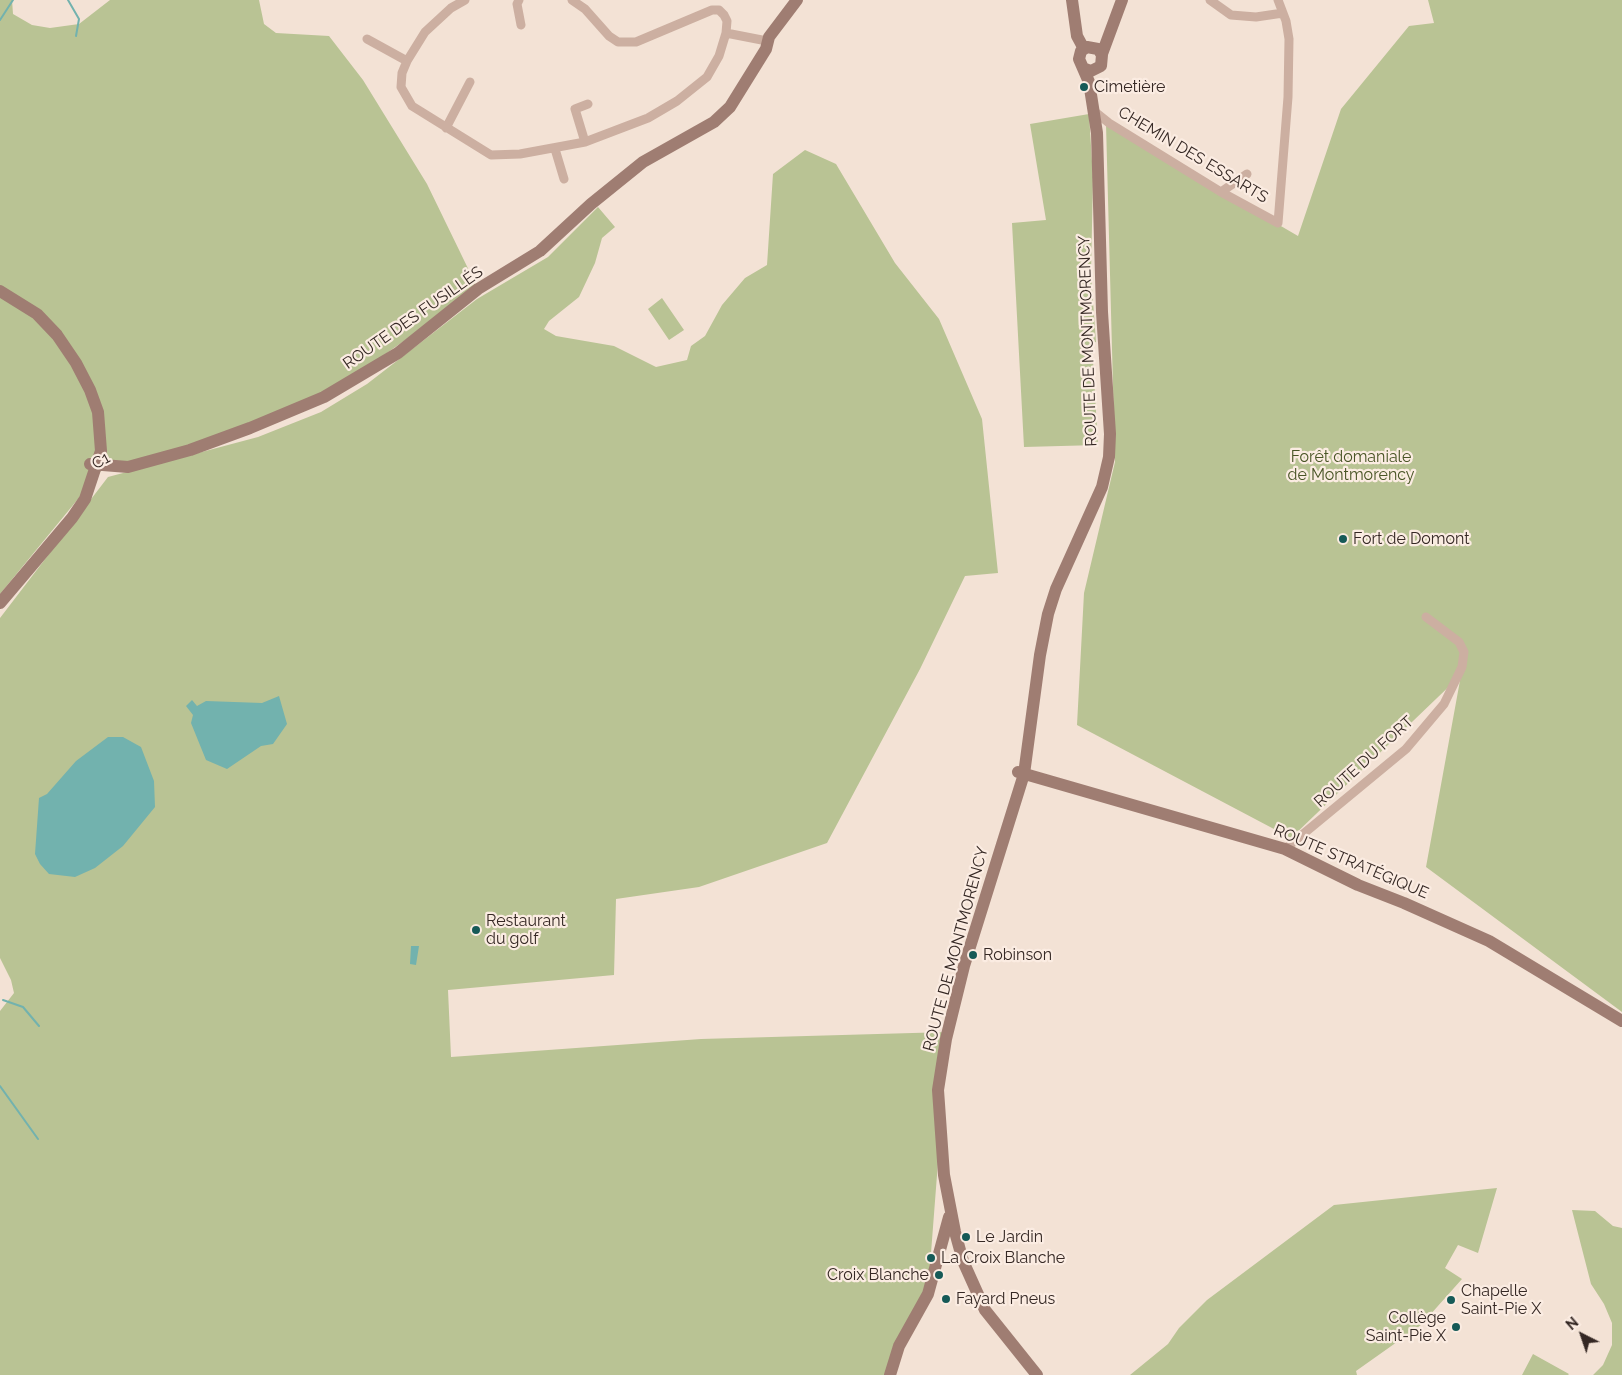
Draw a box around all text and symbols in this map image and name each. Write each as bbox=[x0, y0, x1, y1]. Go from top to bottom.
place label: Cimetière bbox=[1094, 77, 1165, 97]
marker: Cimetière bbox=[1078, 81, 1090, 93]
street label: CHEMIN DES ESSARTS bbox=[1115, 103, 1271, 207]
street label: ROUTE DE MONTMORENCY bbox=[1075, 235, 1101, 447]
street label: ROUTE DES FUSILLÉS bbox=[339, 262, 487, 374]
park label: Forêt domaniale de Montmorency bbox=[1287, 447, 1415, 485]
street label: C1 bbox=[89, 448, 113, 474]
place label: Fort de Domont bbox=[1353, 529, 1470, 549]
marker: Fort de Domont bbox=[1337, 533, 1349, 545]
street label: ROUTE DU FORT bbox=[1310, 712, 1418, 812]
street label: ROUTE STRATÉGIQUE bbox=[1271, 821, 1431, 903]
street label: ROUTE DE MONTMORENCY bbox=[919, 844, 993, 1054]
place label: Restaurant du golf bbox=[486, 911, 566, 949]
marker: Restaurant du golf bbox=[470, 924, 482, 936]
place label: Robinson bbox=[983, 945, 1052, 965]
marker: Robinson bbox=[967, 949, 979, 961]
place label: Le Jardin bbox=[976, 1227, 1043, 1247]
marker: Le Jardin bbox=[960, 1231, 972, 1243]
place label: La Croix Blanche bbox=[941, 1248, 1065, 1268]
marker: La Croix Blanche bbox=[925, 1252, 937, 1264]
place label: Croix Blanche bbox=[827, 1265, 929, 1285]
marker: Croix Blanche bbox=[933, 1269, 945, 1281]
place label: Chapelle Saint-Pie X bbox=[1461, 1281, 1541, 1319]
place label: Fayard Pneus bbox=[956, 1289, 1055, 1309]
marker: Fayard Pneus bbox=[940, 1293, 952, 1305]
marker: Chapelle Saint-Pie X bbox=[1445, 1294, 1457, 1306]
place label: Collège Saint-Pie X bbox=[1366, 1308, 1446, 1346]
north arrow bbox=[1557, 1310, 1607, 1360]
text: N bbox=[1563, 1314, 1581, 1333]
marker: Collège Saint-Pie X bbox=[1450, 1321, 1462, 1333]

